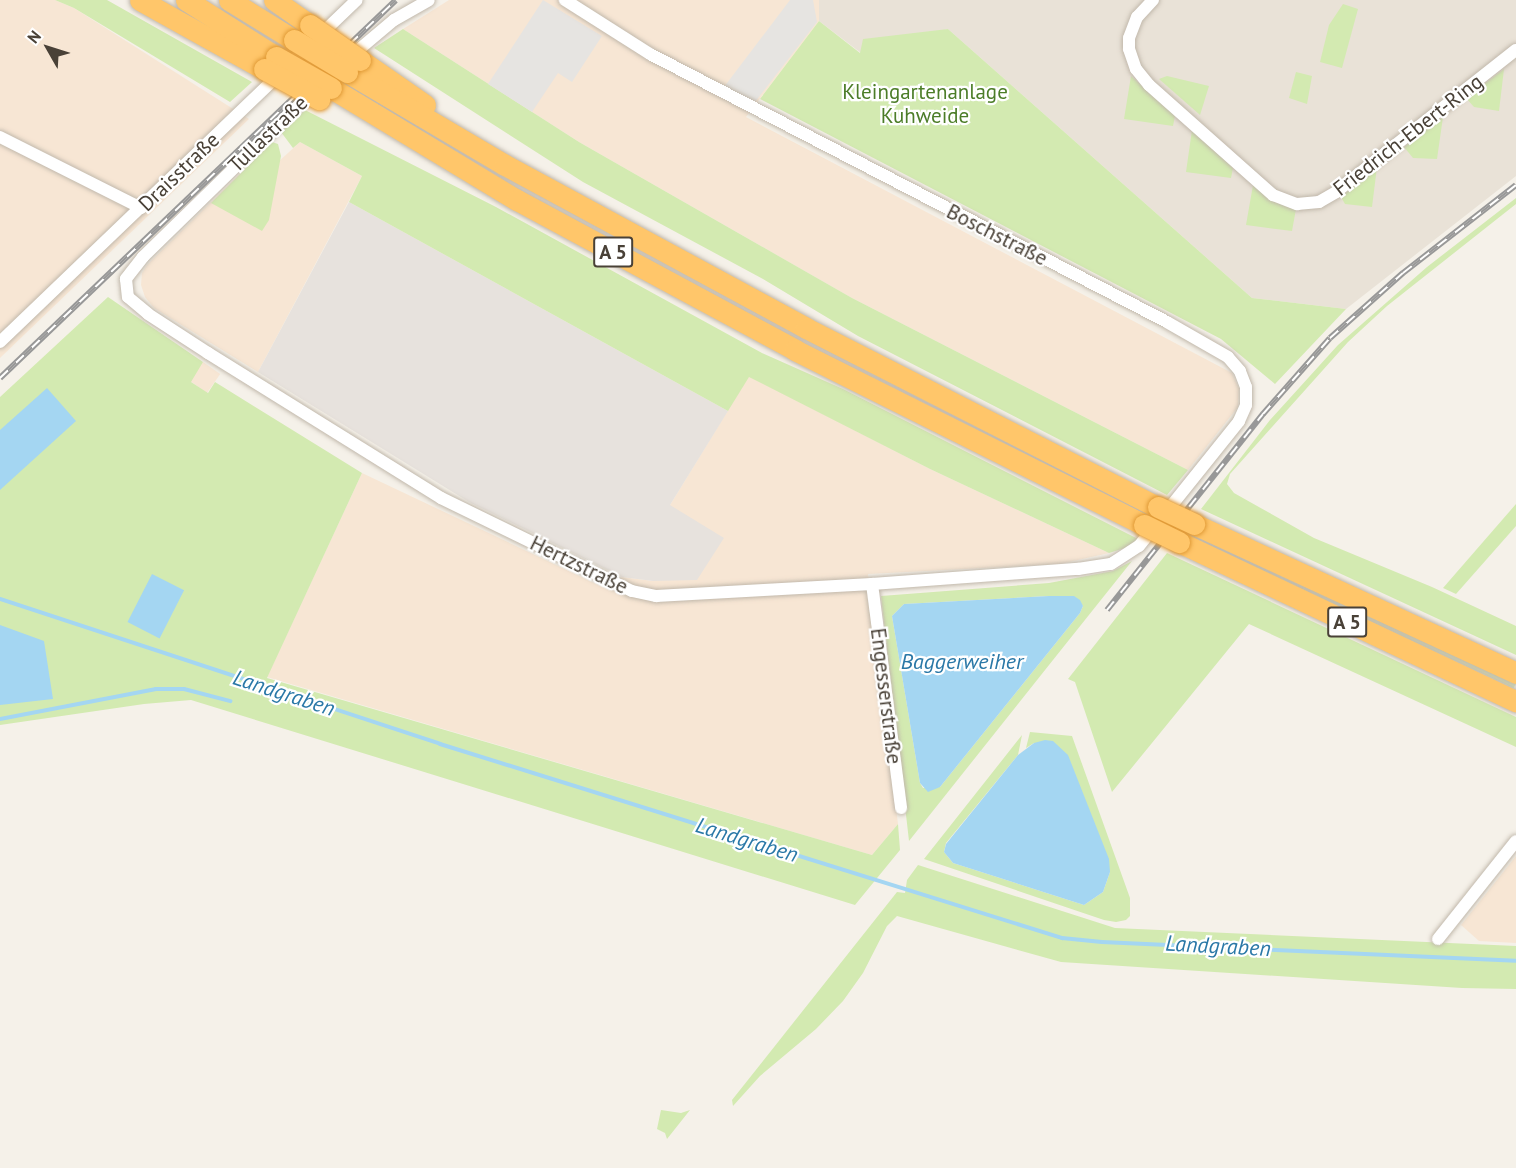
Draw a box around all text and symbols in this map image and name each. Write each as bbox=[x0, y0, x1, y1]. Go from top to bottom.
north arrow bbox=[18, 18, 78, 78]
text: N bbox=[23, 26, 45, 47]
street label: Friedrich-Ebert-Ring bbox=[1328, 69, 1488, 201]
park label: Kleingartenanlage Kuhweide bbox=[842, 79, 1008, 129]
street label: Tullastraße bbox=[223, 90, 313, 178]
street label: Draisstraße bbox=[133, 127, 225, 217]
street label: Boschstraße bbox=[942, 199, 1052, 271]
road number: A 5 bbox=[592, 235, 634, 269]
street label: Hertzstraße bbox=[526, 531, 632, 599]
road number: A 5 bbox=[1326, 605, 1368, 639]
street label: Engesserstraße bbox=[865, 627, 907, 765]
water label: Baggerweiher bbox=[901, 649, 1023, 675]
water label: Landgraben bbox=[230, 664, 338, 722]
water label: Landgraben bbox=[693, 812, 801, 868]
water label: Landgraben bbox=[1165, 930, 1271, 962]

